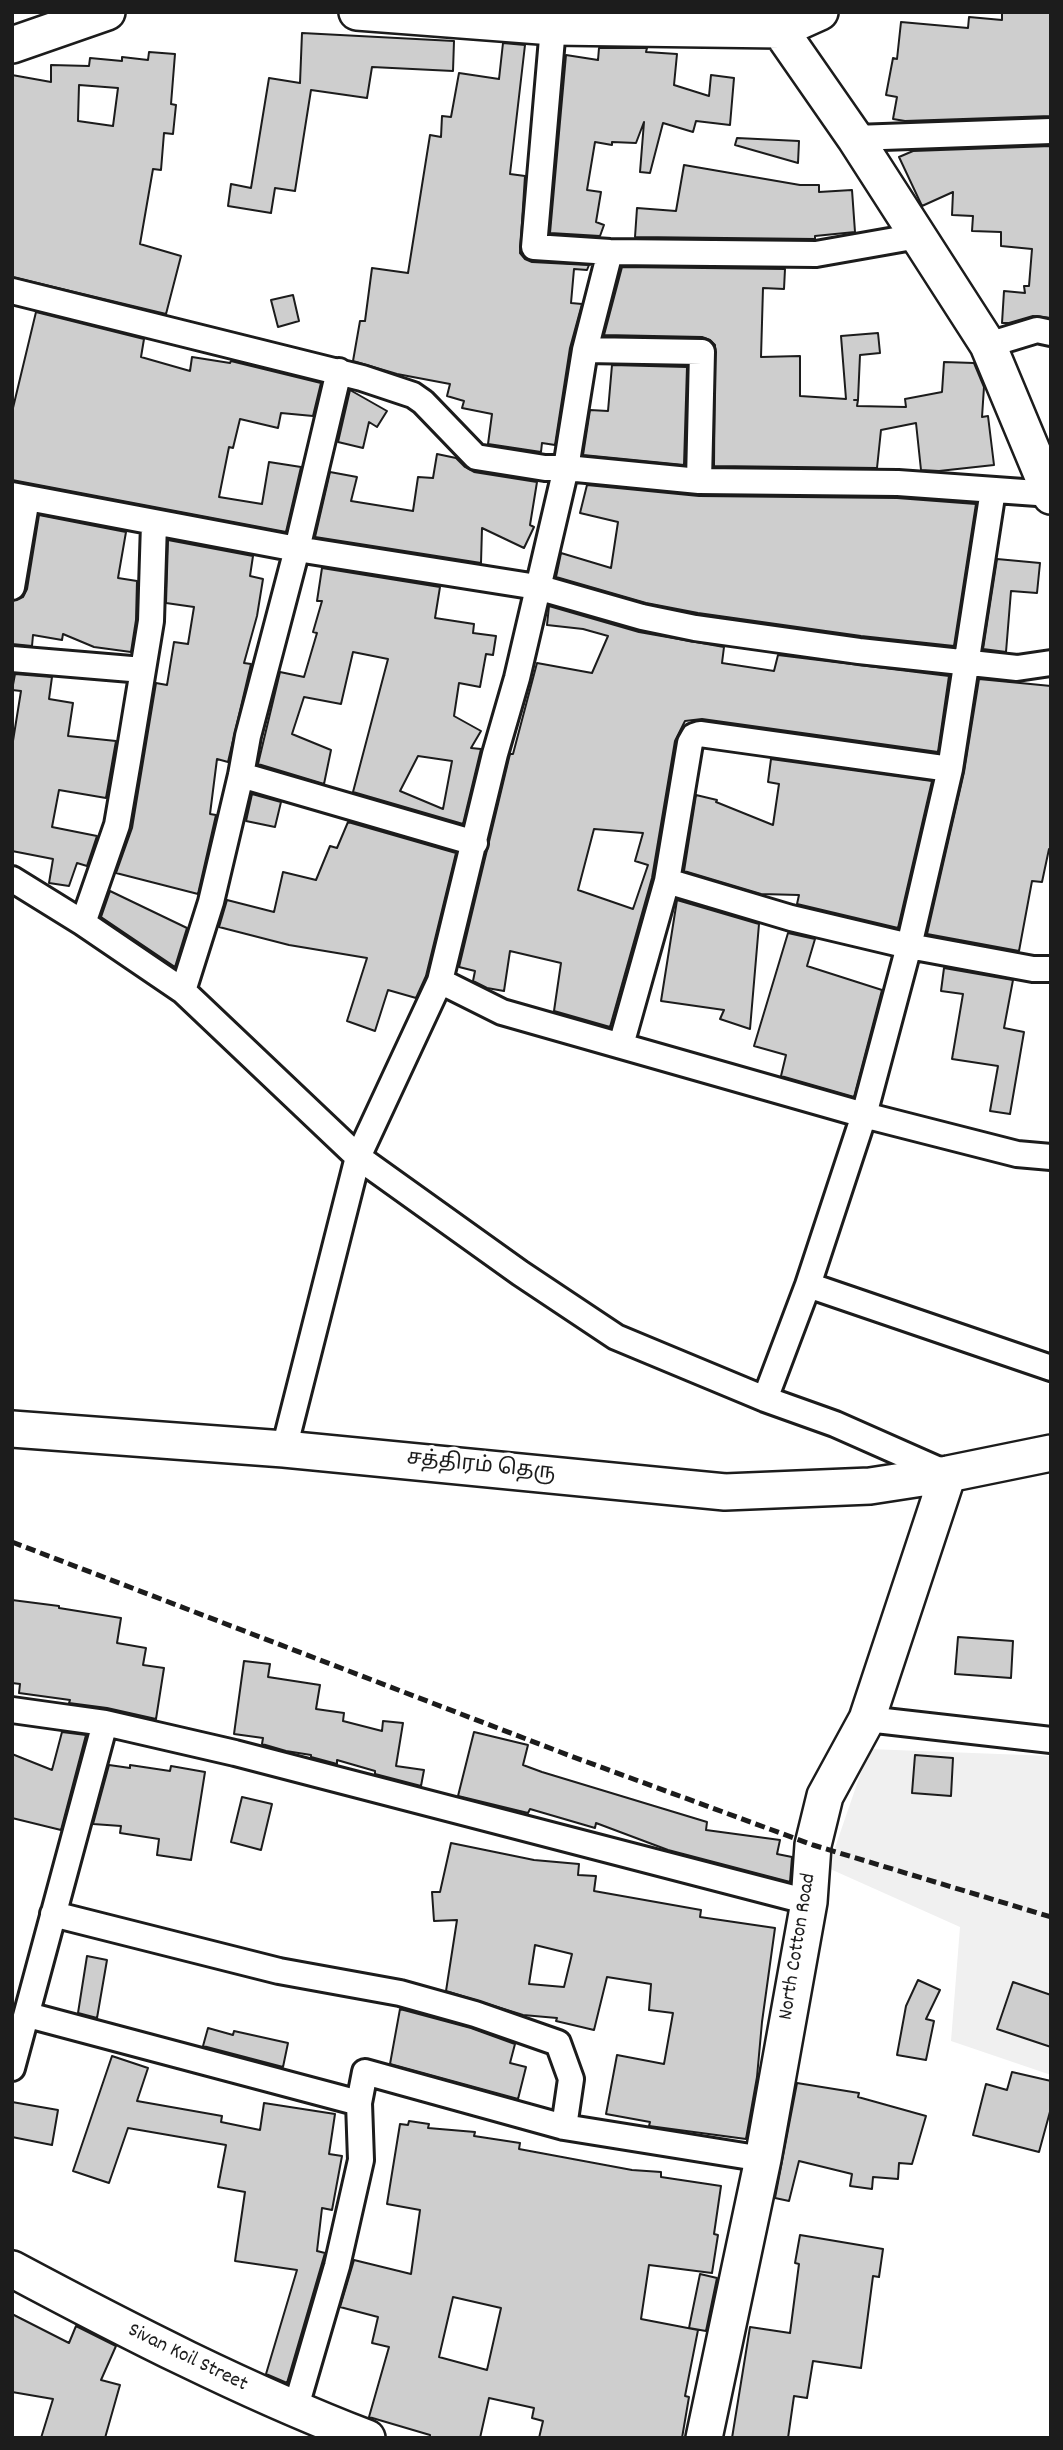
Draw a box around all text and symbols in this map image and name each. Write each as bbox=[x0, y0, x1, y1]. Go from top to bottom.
street label: சத்திரம் தெரு bbox=[405, 1448, 557, 1488]
street label: North Cotton Road bbox=[775, 1872, 823, 2022]
street label: Sivan Koil Street bbox=[123, 2319, 251, 2399]

